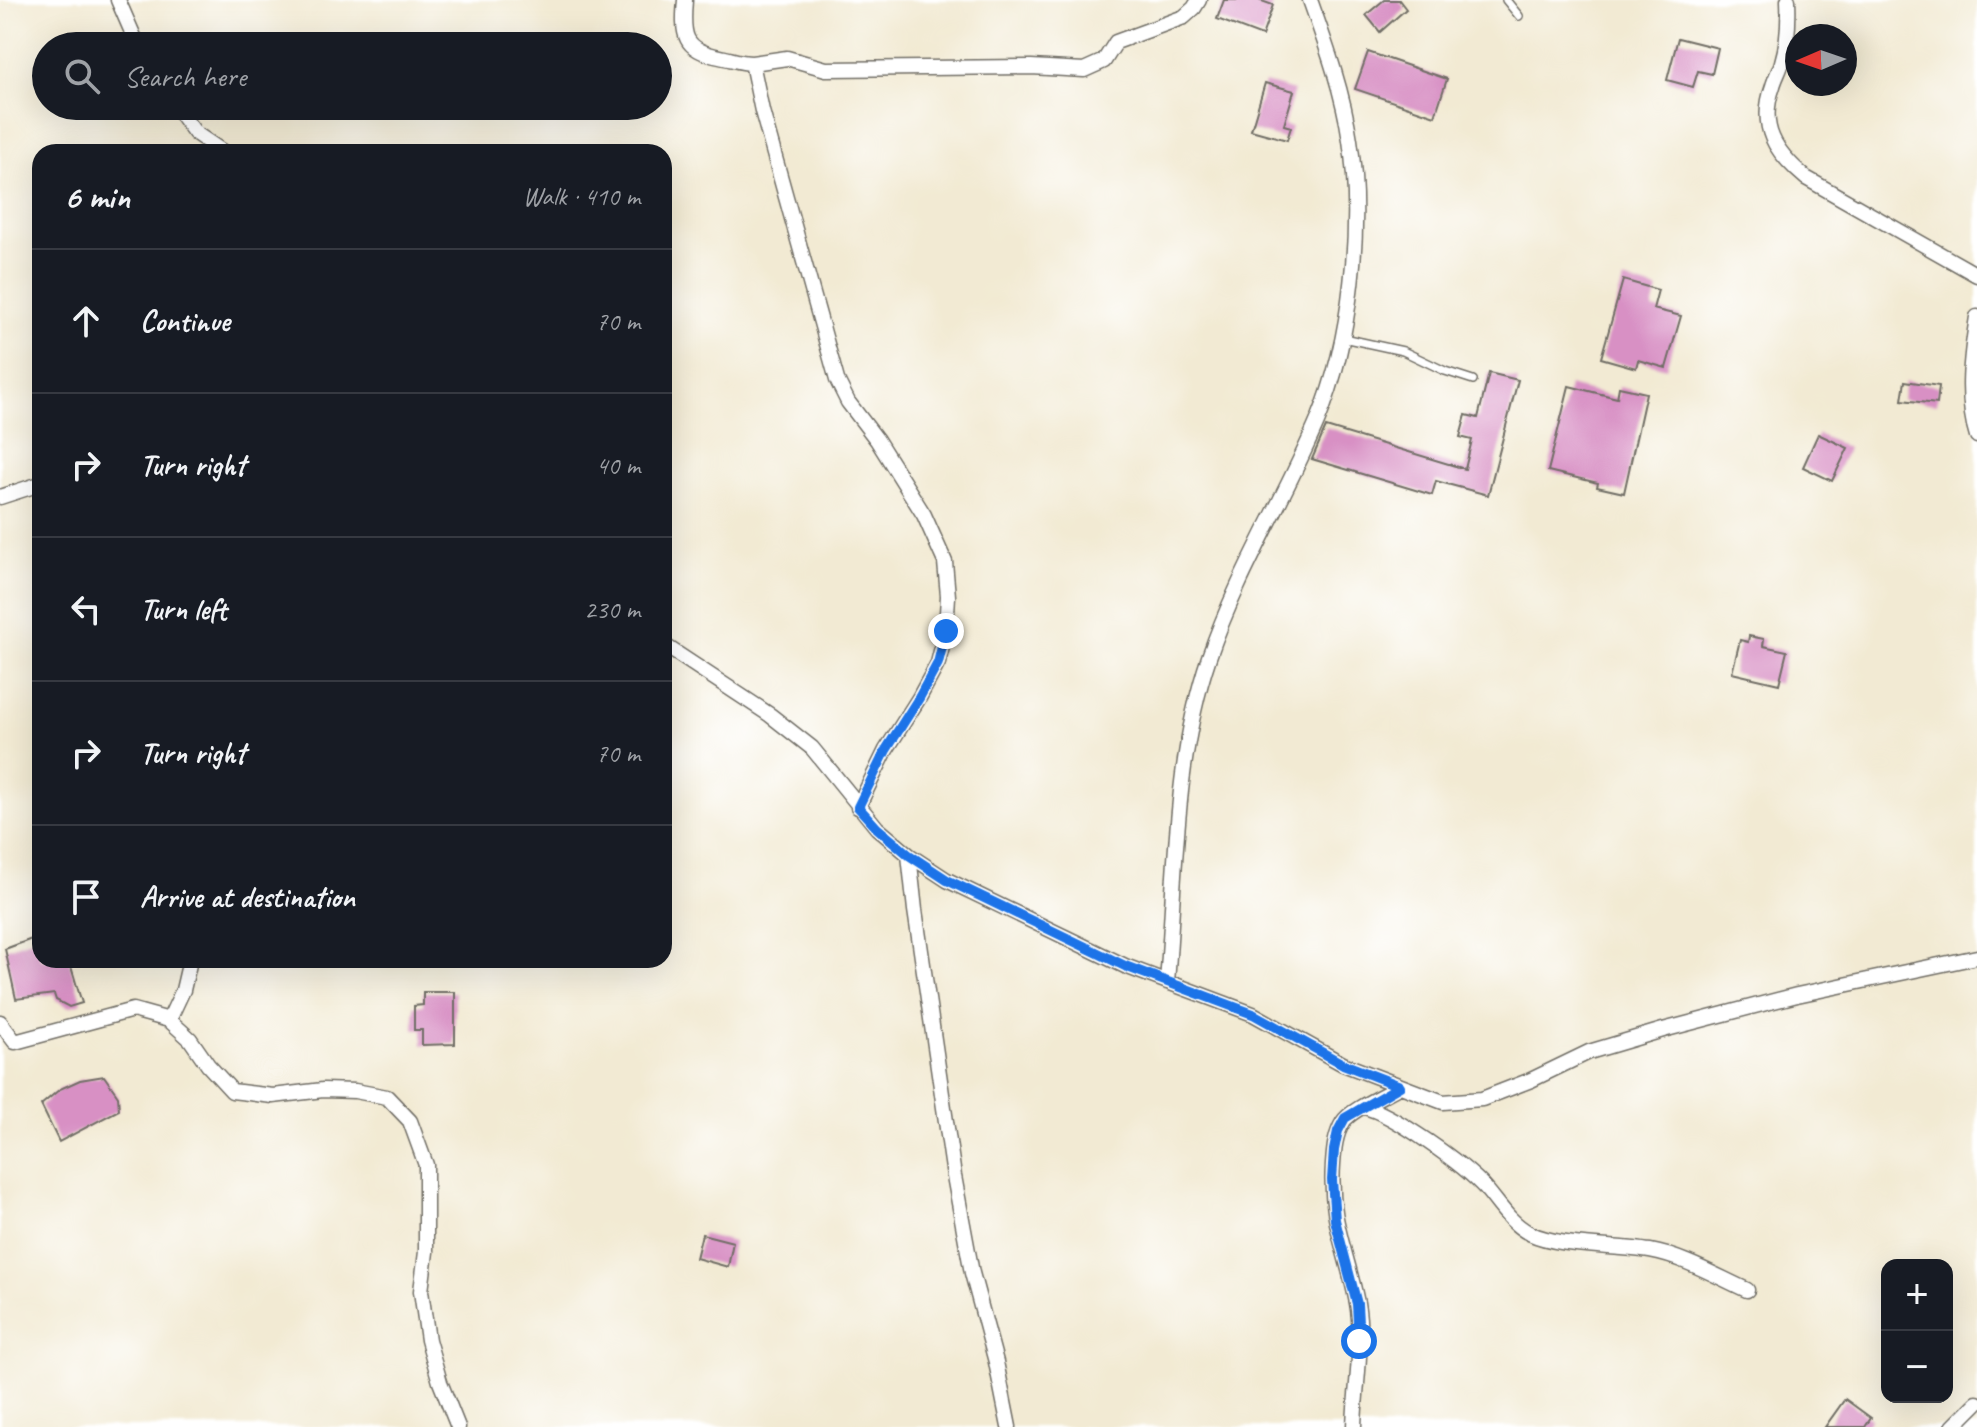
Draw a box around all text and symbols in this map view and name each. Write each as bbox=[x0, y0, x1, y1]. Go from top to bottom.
north arrow bbox=[1785, 24, 1857, 96]
search box bbox=[32, 32, 672, 120]
icon: search bbox=[60, 54, 104, 98]
text: Search here bbox=[124, 57, 246, 95]
text: 6 min bbox=[64, 175, 130, 218]
text: Walk · 410 m bbox=[523, 180, 640, 213]
icon: ahead bbox=[64, 299, 108, 343]
text: Continue bbox=[140, 302, 230, 340]
text: 70 m bbox=[596, 305, 640, 338]
icon: right bbox=[64, 443, 108, 487]
text: Turn right bbox=[140, 446, 245, 484]
text: 40 m bbox=[596, 449, 640, 482]
icon: left bbox=[64, 587, 108, 631]
text: Turn left bbox=[140, 590, 227, 628]
text: 230 m bbox=[584, 593, 640, 626]
route end bbox=[928, 613, 964, 649]
icon: right bbox=[64, 731, 108, 775]
text: Turn right bbox=[140, 734, 245, 772]
text: 70 m bbox=[596, 737, 640, 770]
icon: arrive bbox=[64, 875, 108, 919]
text: Arrive at destination bbox=[140, 878, 355, 916]
map controls bbox=[1881, 1259, 1953, 1403]
button: + bbox=[1881, 1259, 1953, 1331]
route start bbox=[1341, 1323, 1377, 1359]
button: − bbox=[1881, 1331, 1953, 1403]

